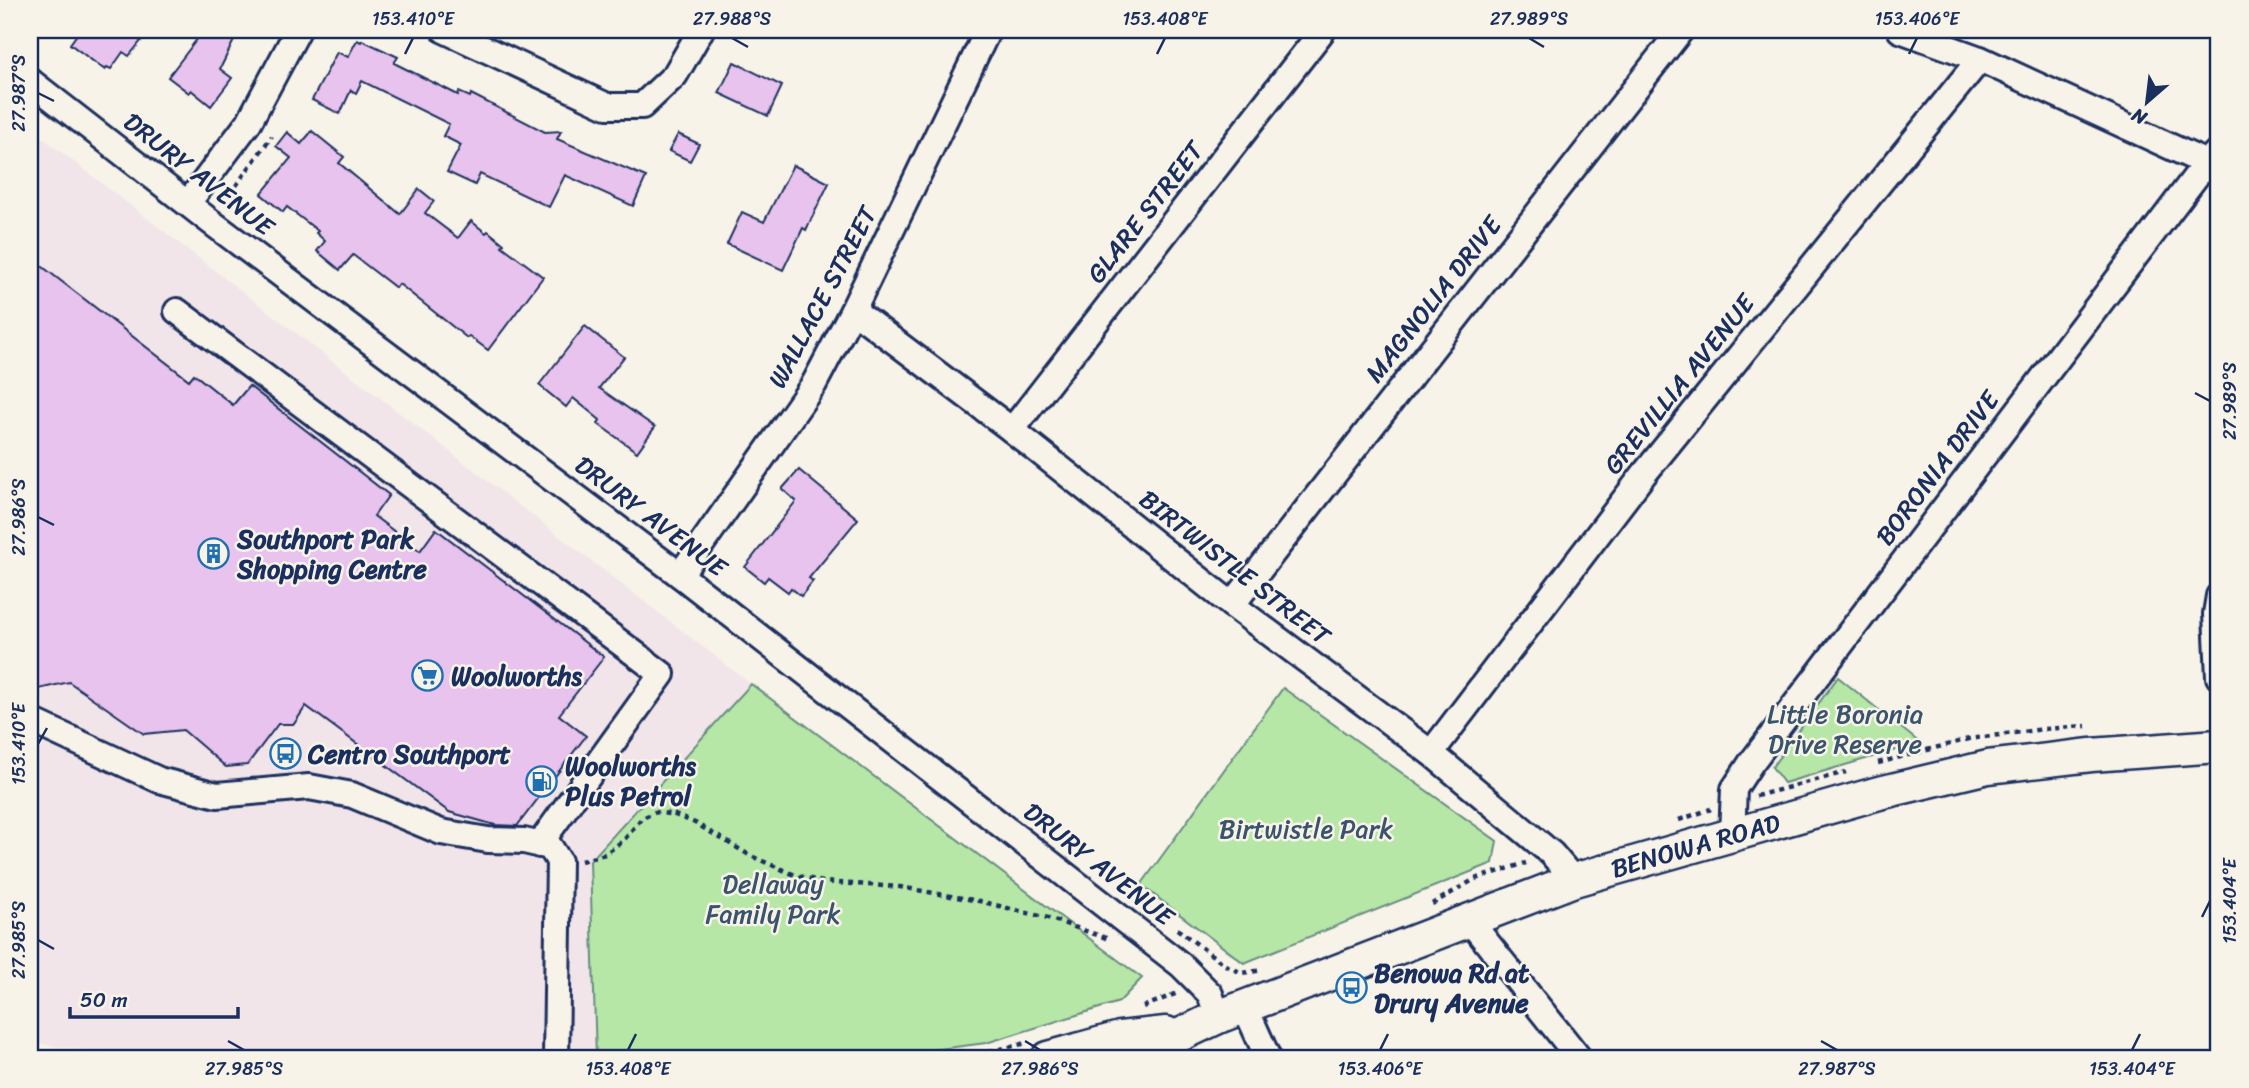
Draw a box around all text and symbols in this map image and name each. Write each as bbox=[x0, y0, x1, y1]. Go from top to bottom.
text: 153.410°E bbox=[372, 3, 455, 35]
text: 27.988°S bbox=[693, 3, 771, 35]
text: 153.408°E bbox=[1122, 3, 1209, 35]
text: 27.989°S bbox=[1490, 3, 1568, 35]
text: 153.406°E bbox=[1875, 3, 1960, 35]
text: 27.987°S bbox=[3, 54, 35, 132]
north arrow bbox=[2112, 66, 2182, 136]
text: N bbox=[2125, 99, 2154, 135]
street label: DRURY AVENUE bbox=[113, 100, 286, 249]
street label: GLARE STREET bbox=[1074, 129, 1217, 293]
street label: WALLACE STREET bbox=[754, 196, 891, 397]
street label: MAGNOLIA DRIVE bbox=[1353, 204, 1514, 393]
street label: GREVILLIA AVENUE bbox=[1591, 282, 1768, 485]
text: 27.989°S bbox=[2214, 362, 2246, 440]
street label: BORONIA DRIVE bbox=[1863, 379, 2012, 556]
street label: DRURY AVENUE bbox=[565, 443, 739, 590]
street label: BIRTWISTLE STREET bbox=[1129, 477, 1343, 658]
text: 27.986°S bbox=[3, 478, 35, 556]
place label: Southport Park Shopping Centre bbox=[236, 516, 428, 592]
building icon: Southport Park Shopping Centre bbox=[197, 537, 231, 571]
place label: Woolworths bbox=[451, 653, 583, 699]
supermarket icon: Woolworths bbox=[411, 659, 445, 693]
park label: Little Boronia Drive Reserve bbox=[1767, 691, 1923, 767]
text: 153.410°E bbox=[3, 702, 35, 785]
place label: Centro Southport bbox=[307, 731, 511, 777]
bus stop icon: Centro Southport bbox=[268, 737, 302, 771]
place label: Woolworths Plus Petrol bbox=[565, 743, 697, 819]
fuel station icon: Woolworths Plus Petrol bbox=[525, 764, 559, 798]
street label: DRURY AVENUE bbox=[1013, 790, 1186, 939]
street label: BENOWA ROAD bbox=[1605, 799, 1786, 891]
park label: Birtwistle Park bbox=[1219, 806, 1393, 852]
text: 153.404°E bbox=[2214, 857, 2246, 944]
park label: Dellaway Family Park bbox=[705, 861, 841, 937]
text: 27.985°S bbox=[3, 901, 35, 979]
place label: Benowa Rd at Drury Avenue bbox=[1374, 950, 1530, 1026]
bus stop icon: Benowa Rd at Drury Avenue bbox=[1334, 971, 1368, 1005]
scale bar bbox=[70, 976, 238, 1020]
text: 50 m bbox=[80, 981, 128, 1019]
text: 27.985°S bbox=[205, 1053, 283, 1085]
text: 153.408°E bbox=[585, 1053, 672, 1085]
text: 27.986°S bbox=[1001, 1053, 1079, 1085]
text: 153.406°E bbox=[1338, 1053, 1423, 1085]
text: 27.987°S bbox=[1798, 1053, 1876, 1085]
text: 153.404°E bbox=[2089, 1053, 2176, 1085]

